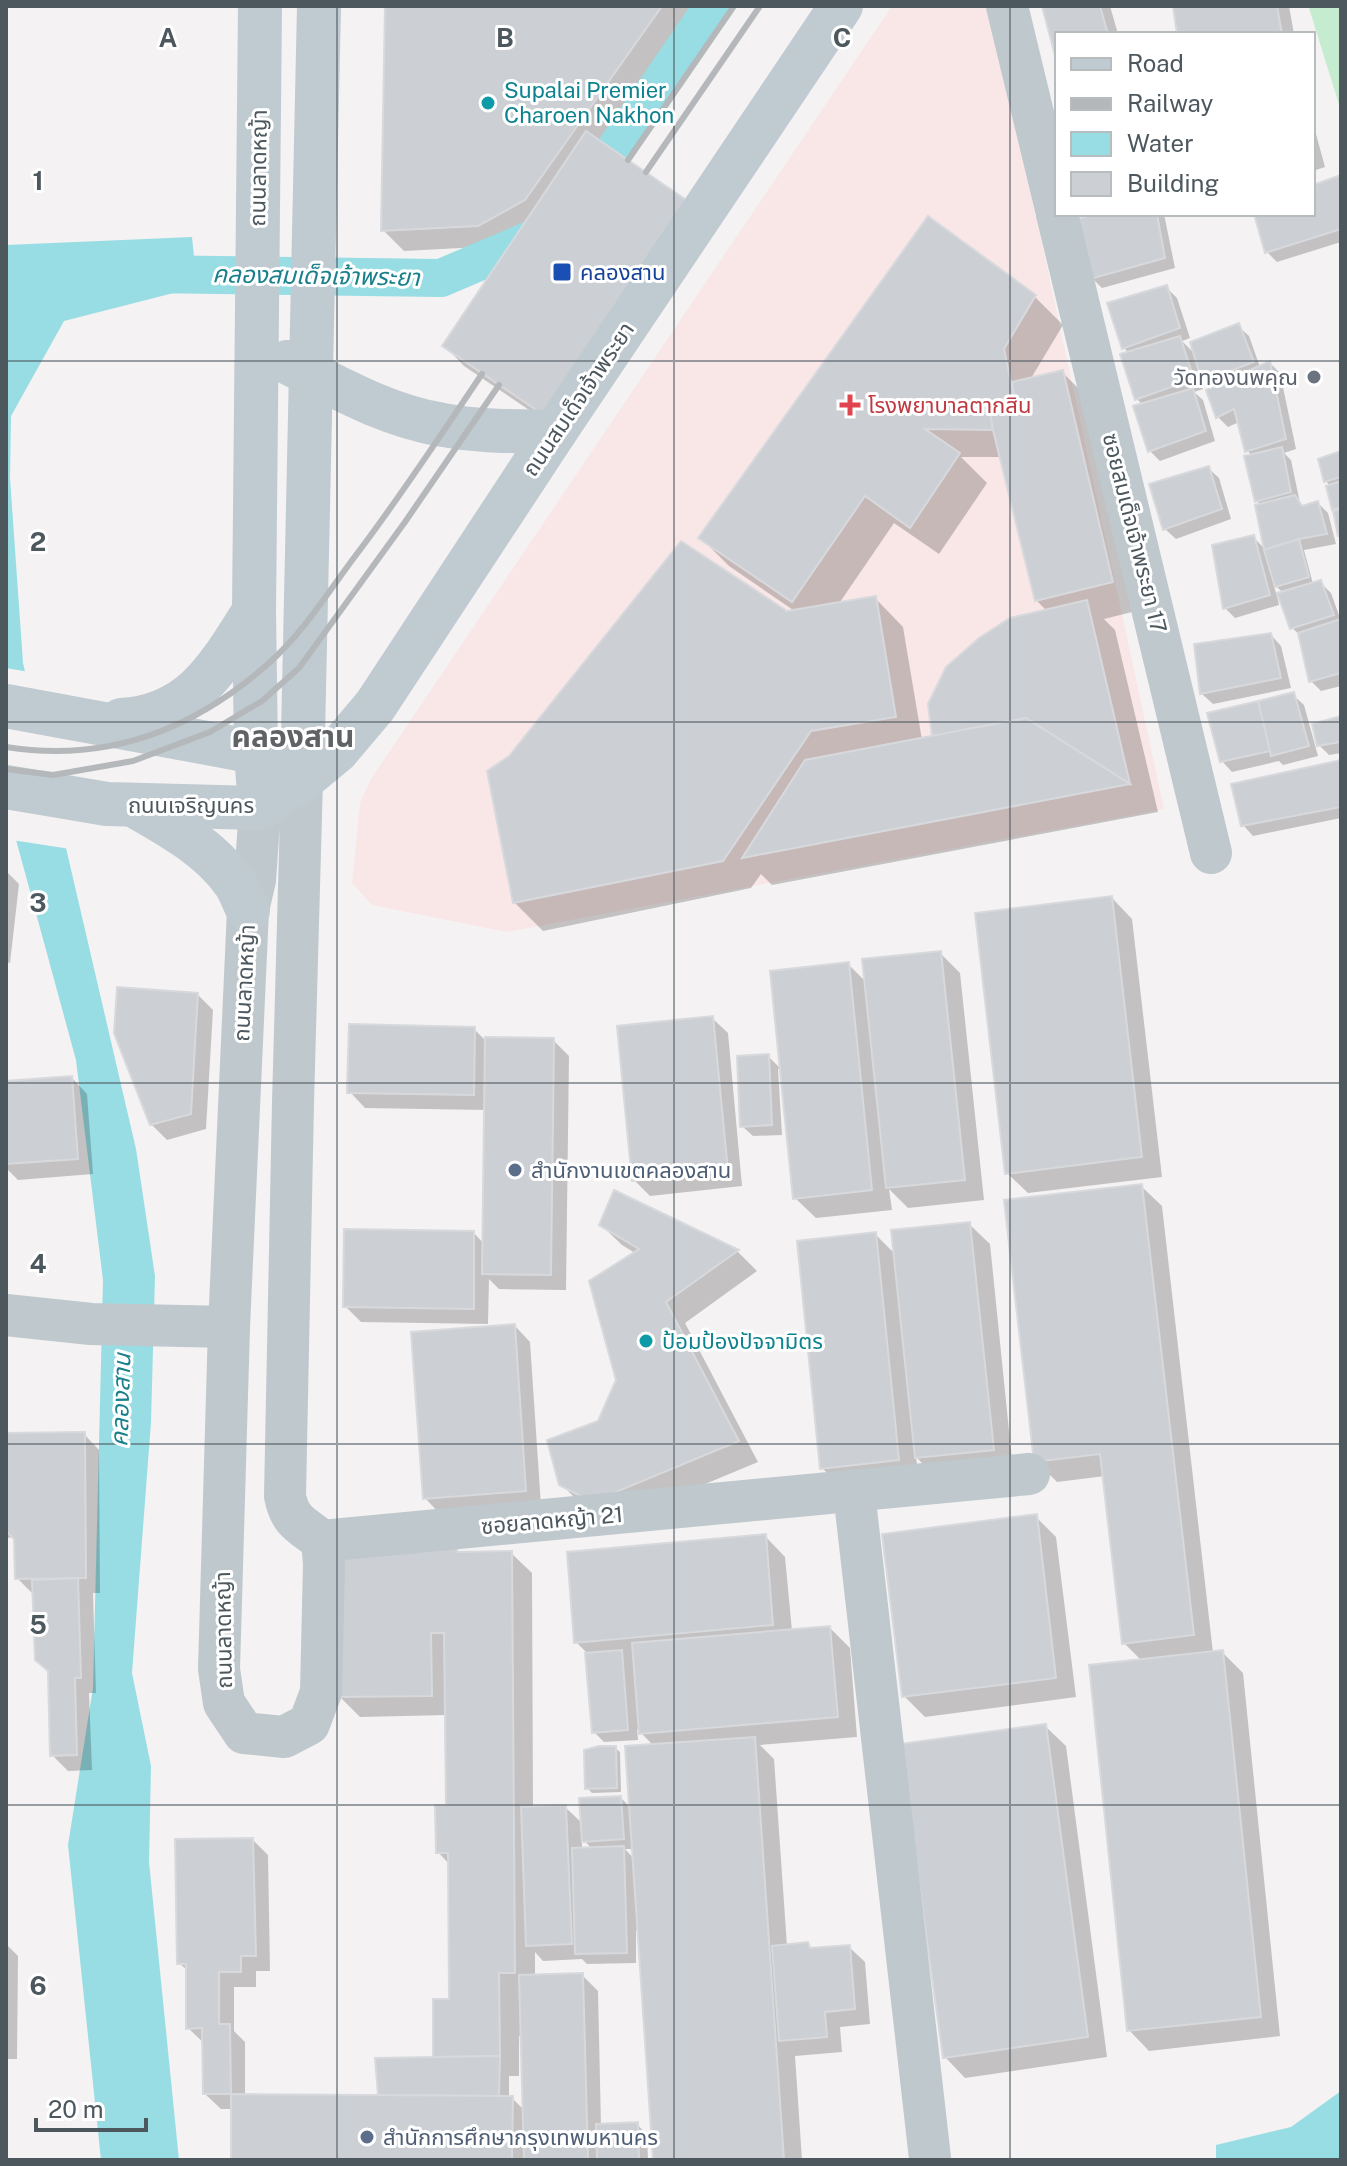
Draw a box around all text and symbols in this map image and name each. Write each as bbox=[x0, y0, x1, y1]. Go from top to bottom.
text: A bbox=[159, 22, 178, 53]
text: B bbox=[496, 22, 514, 53]
text: C bbox=[833, 22, 851, 53]
legend bbox=[1055, 32, 1315, 216]
text: Road bbox=[1127, 49, 1184, 77]
place label: Supalai Premier Charoen Nakhon bbox=[504, 77, 674, 128]
text: Railway bbox=[1127, 89, 1213, 117]
marker: Supalai Premier Charoen Nakhon bbox=[479, 94, 497, 112]
street label: ถนนลาดหญ้า bbox=[244, 109, 272, 227]
text: Water bbox=[1127, 129, 1194, 157]
text: 1 bbox=[32, 165, 44, 196]
text: Building bbox=[1127, 169, 1219, 197]
water label: คลองสมเด็จเจ้าพระยา bbox=[212, 259, 421, 291]
place label: คลองสาน bbox=[580, 259, 666, 285]
marker: คลองสาน bbox=[551, 261, 573, 283]
street label: ถนนสมเด็จเจ้าพระยา bbox=[517, 317, 639, 481]
place label: วัดทองนพคุณ bbox=[1174, 364, 1298, 391]
marker: วัดทองนพคุณ bbox=[1305, 368, 1323, 386]
place label: โรงพยาบาลตากสิน bbox=[868, 392, 1031, 418]
marker: โรงพยาบาลตากสิน bbox=[839, 394, 861, 416]
street label: ซอยสมเด็จเจ้าพระยา 17 bbox=[1098, 430, 1172, 636]
text: 2 bbox=[30, 526, 46, 557]
district label: คลองสาน bbox=[232, 718, 354, 754]
street label: ถนนเจริญนคร bbox=[128, 792, 254, 818]
text: 3 bbox=[29, 887, 47, 918]
street label: ถนนลาดหญ้า bbox=[228, 924, 260, 1042]
place label: สำนักงานเขตคลองสาน bbox=[531, 1157, 731, 1183]
marker: สำนักงานเขตคลองสาน bbox=[506, 1161, 524, 1179]
text: 4 bbox=[29, 1248, 47, 1279]
place label: ป้อมป้องปัจจามิตร bbox=[662, 1328, 823, 1354]
marker: ป้อมป้องปัจจามิตร bbox=[637, 1332, 655, 1350]
water label: คลองสาน bbox=[104, 1352, 136, 1447]
street label: ซอยลาดหญ้า 21 bbox=[480, 1501, 624, 1539]
street label: ถนนลาดหญ้า bbox=[209, 1571, 237, 1689]
text: 5 bbox=[29, 1609, 47, 1640]
text: 6 bbox=[29, 1970, 47, 2001]
scale bar bbox=[36, 2082, 146, 2132]
text: 20 m bbox=[48, 2095, 104, 2123]
place label: สำนักการศึกษากรุงเทพมหานคร bbox=[383, 2124, 658, 2151]
marker: สำนักการศึกษากรุงเทพมหานคร bbox=[358, 2128, 376, 2146]

